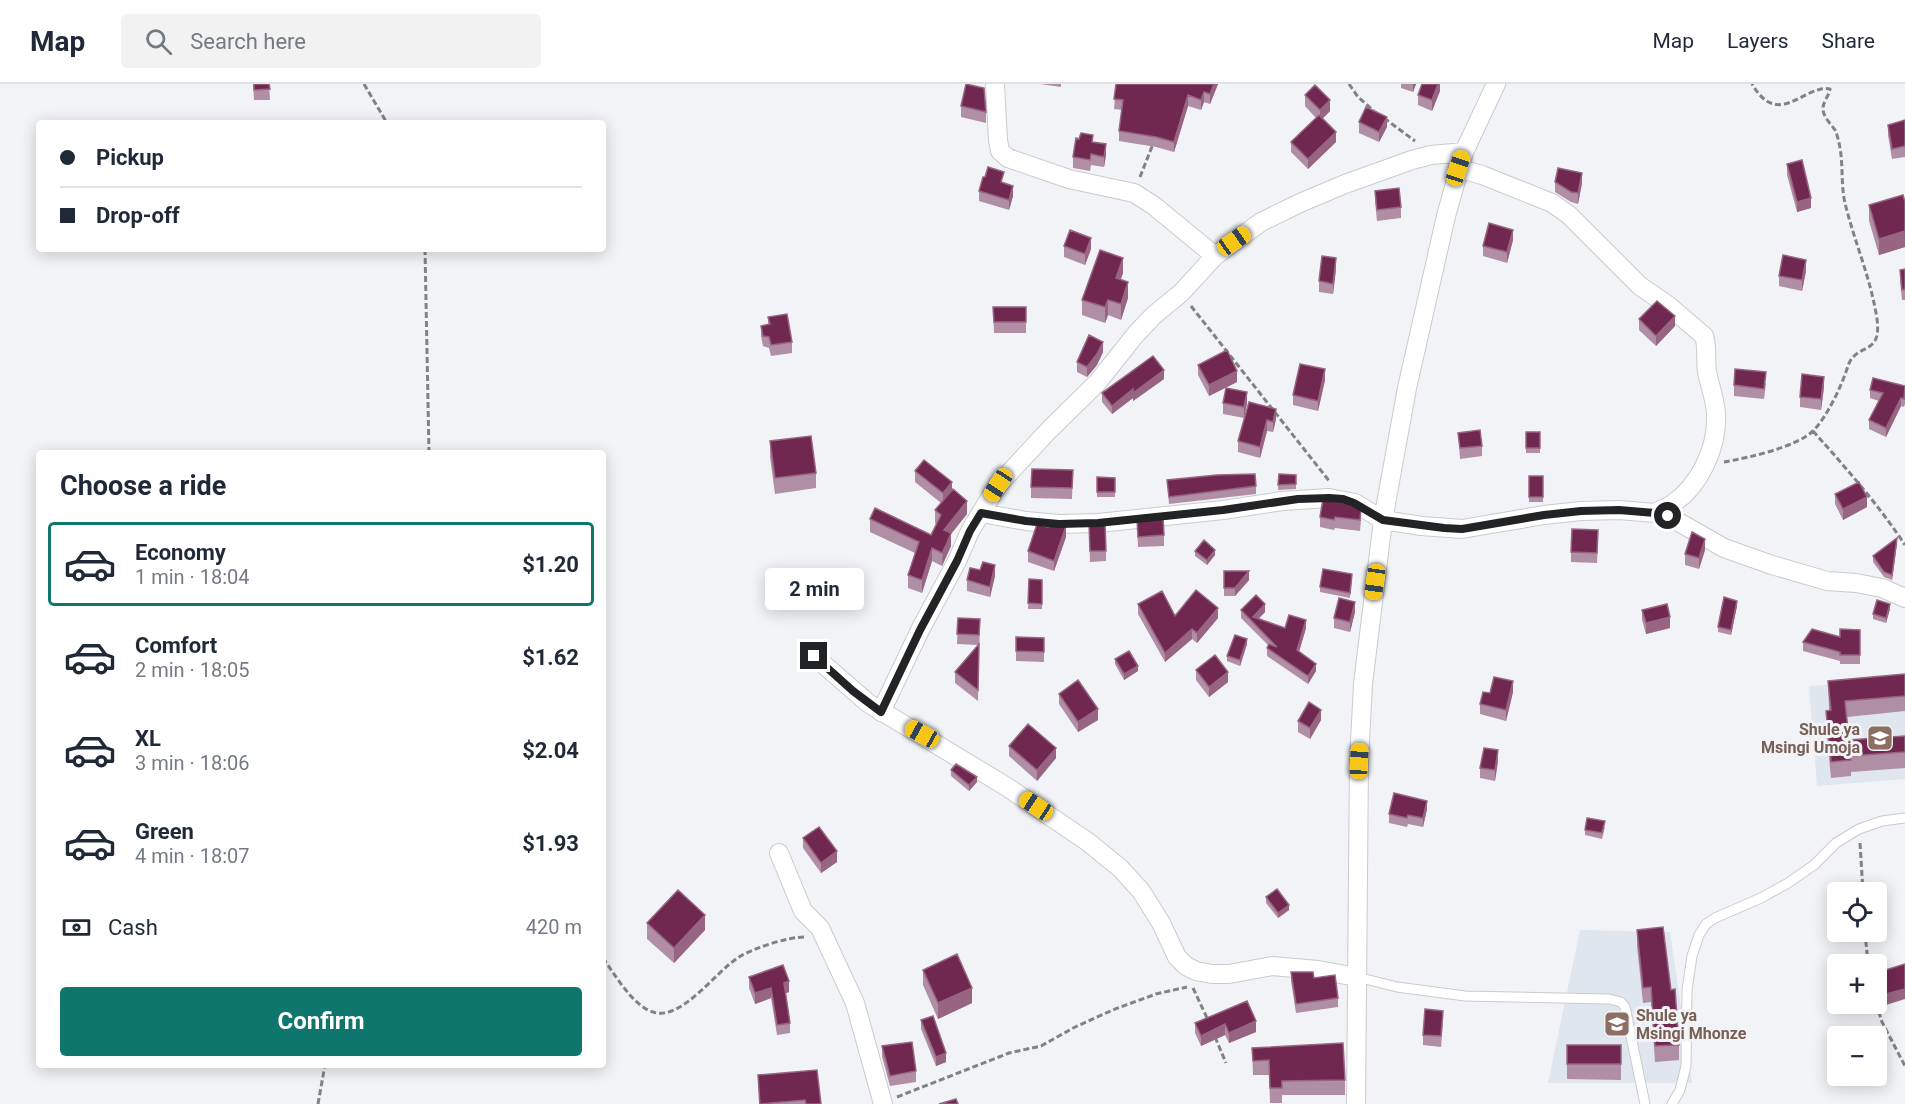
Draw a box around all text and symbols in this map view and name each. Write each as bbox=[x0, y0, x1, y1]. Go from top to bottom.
search box bbox=[121, 14, 541, 68]
text: Map bbox=[30, 25, 85, 58]
icon: search bbox=[142, 25, 175, 58]
text: Search here bbox=[190, 29, 306, 54]
text: Map bbox=[1652, 29, 1694, 53]
text: Layers bbox=[1727, 29, 1788, 53]
text: Share bbox=[1821, 29, 1875, 53]
text: Pickup bbox=[96, 145, 164, 170]
car bbox=[1444, 148, 1472, 188]
text: Drop-off bbox=[96, 203, 180, 228]
car bbox=[1214, 223, 1254, 259]
car bbox=[981, 465, 1015, 505]
text: Choose a ride bbox=[60, 470, 226, 502]
route start bbox=[1654, 502, 1681, 529]
icon: car bbox=[63, 537, 117, 591]
text: Economy bbox=[135, 540, 226, 565]
text: $1.20 bbox=[522, 552, 579, 577]
car bbox=[1364, 563, 1386, 601]
text: 1 min · 18:04 bbox=[135, 565, 250, 589]
callout: 2 min bbox=[764, 569, 864, 611]
text: 2 min bbox=[789, 577, 840, 601]
icon: car bbox=[63, 630, 117, 684]
text: Comfort bbox=[135, 633, 217, 658]
route end bbox=[800, 642, 827, 669]
text: $1.62 bbox=[522, 645, 579, 670]
text: 2 min · 18:05 bbox=[135, 658, 250, 682]
car bbox=[902, 717, 942, 751]
place label: Shule ya Msingi Umoja bbox=[1761, 720, 1860, 757]
icon: car bbox=[63, 723, 117, 777]
school or university icon: Shule ya Msingi Umoja bbox=[1865, 723, 1895, 753]
text: XL bbox=[135, 726, 161, 751]
text: $2.04 bbox=[522, 738, 579, 763]
car bbox=[1349, 743, 1369, 779]
text: 3 min · 18:06 bbox=[135, 751, 250, 775]
car bbox=[1016, 789, 1056, 823]
icon: car bbox=[63, 816, 117, 870]
text: Green bbox=[135, 819, 194, 844]
text: $1.93 bbox=[522, 831, 579, 856]
text: 4 min · 18:07 bbox=[135, 844, 250, 868]
map controls bbox=[1827, 882, 1887, 1086]
button: locate bbox=[1827, 882, 1887, 942]
icon: cash bbox=[60, 911, 93, 944]
text: Cash bbox=[108, 915, 158, 940]
text: 420 m bbox=[526, 915, 582, 939]
button: + bbox=[1827, 954, 1887, 1014]
button: Confirm bbox=[60, 987, 582, 1056]
place label: Shule ya Msingi Mhonze bbox=[1636, 1006, 1747, 1043]
school or university icon: Shule ya Msingi Mhonze bbox=[1602, 1009, 1632, 1039]
button: − bbox=[1827, 1026, 1887, 1086]

